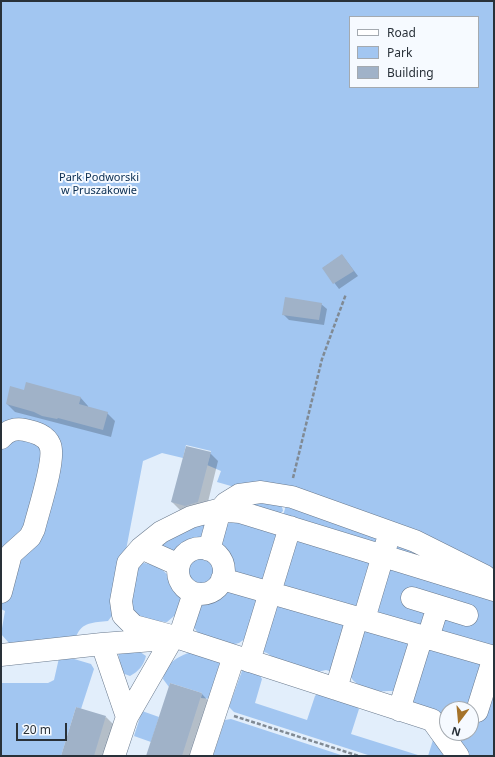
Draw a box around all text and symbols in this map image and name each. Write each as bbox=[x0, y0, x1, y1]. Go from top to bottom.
legend bbox=[349, 16, 479, 88]
text: Road bbox=[387, 24, 416, 41]
text: Park bbox=[387, 44, 412, 61]
text: Building bbox=[387, 64, 434, 81]
park label: Park Podworski w Pruszakowie bbox=[59, 171, 139, 197]
north arrow bbox=[439, 701, 479, 741]
scale bar bbox=[18, 715, 69, 741]
text: 20 m bbox=[23, 721, 51, 738]
text: N bbox=[449, 724, 462, 741]

